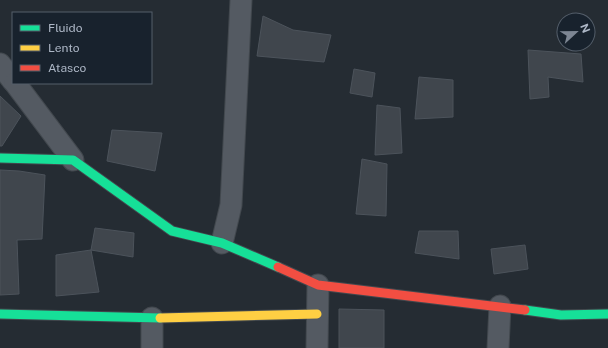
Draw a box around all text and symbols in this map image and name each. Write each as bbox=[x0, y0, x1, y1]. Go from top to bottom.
legend bbox=[12, 12, 152, 84]
north arrow bbox=[556, 12, 596, 52]
text: Fluido bbox=[48, 21, 83, 35]
text: N bbox=[578, 22, 592, 34]
text: Lento bbox=[48, 41, 80, 55]
text: Atasco bbox=[48, 61, 87, 75]

